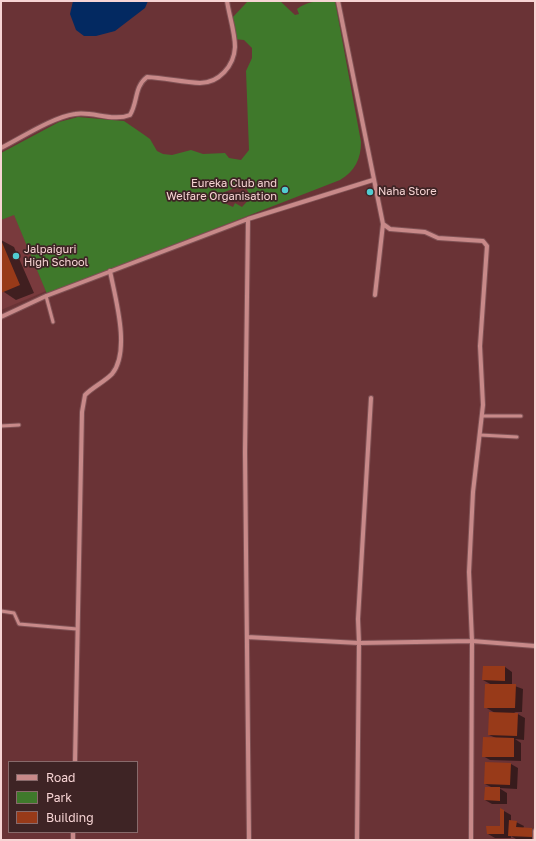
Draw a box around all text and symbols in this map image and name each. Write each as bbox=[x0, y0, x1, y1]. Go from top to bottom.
place label: Eureka Club and Welfare Organisation bbox=[166, 177, 277, 203]
marker: Eureka Club and Welfare Organisation bbox=[280, 185, 290, 195]
place label: Naha Store bbox=[378, 185, 437, 199]
marker: Naha Store bbox=[365, 187, 375, 197]
place label: Jalpaiguri High School bbox=[24, 243, 88, 269]
marker: Jalpaiguri High School bbox=[11, 251, 21, 261]
legend bbox=[8, 761, 138, 833]
text: Road bbox=[46, 770, 75, 785]
text: Park bbox=[46, 790, 72, 805]
text: Building bbox=[46, 810, 94, 825]

